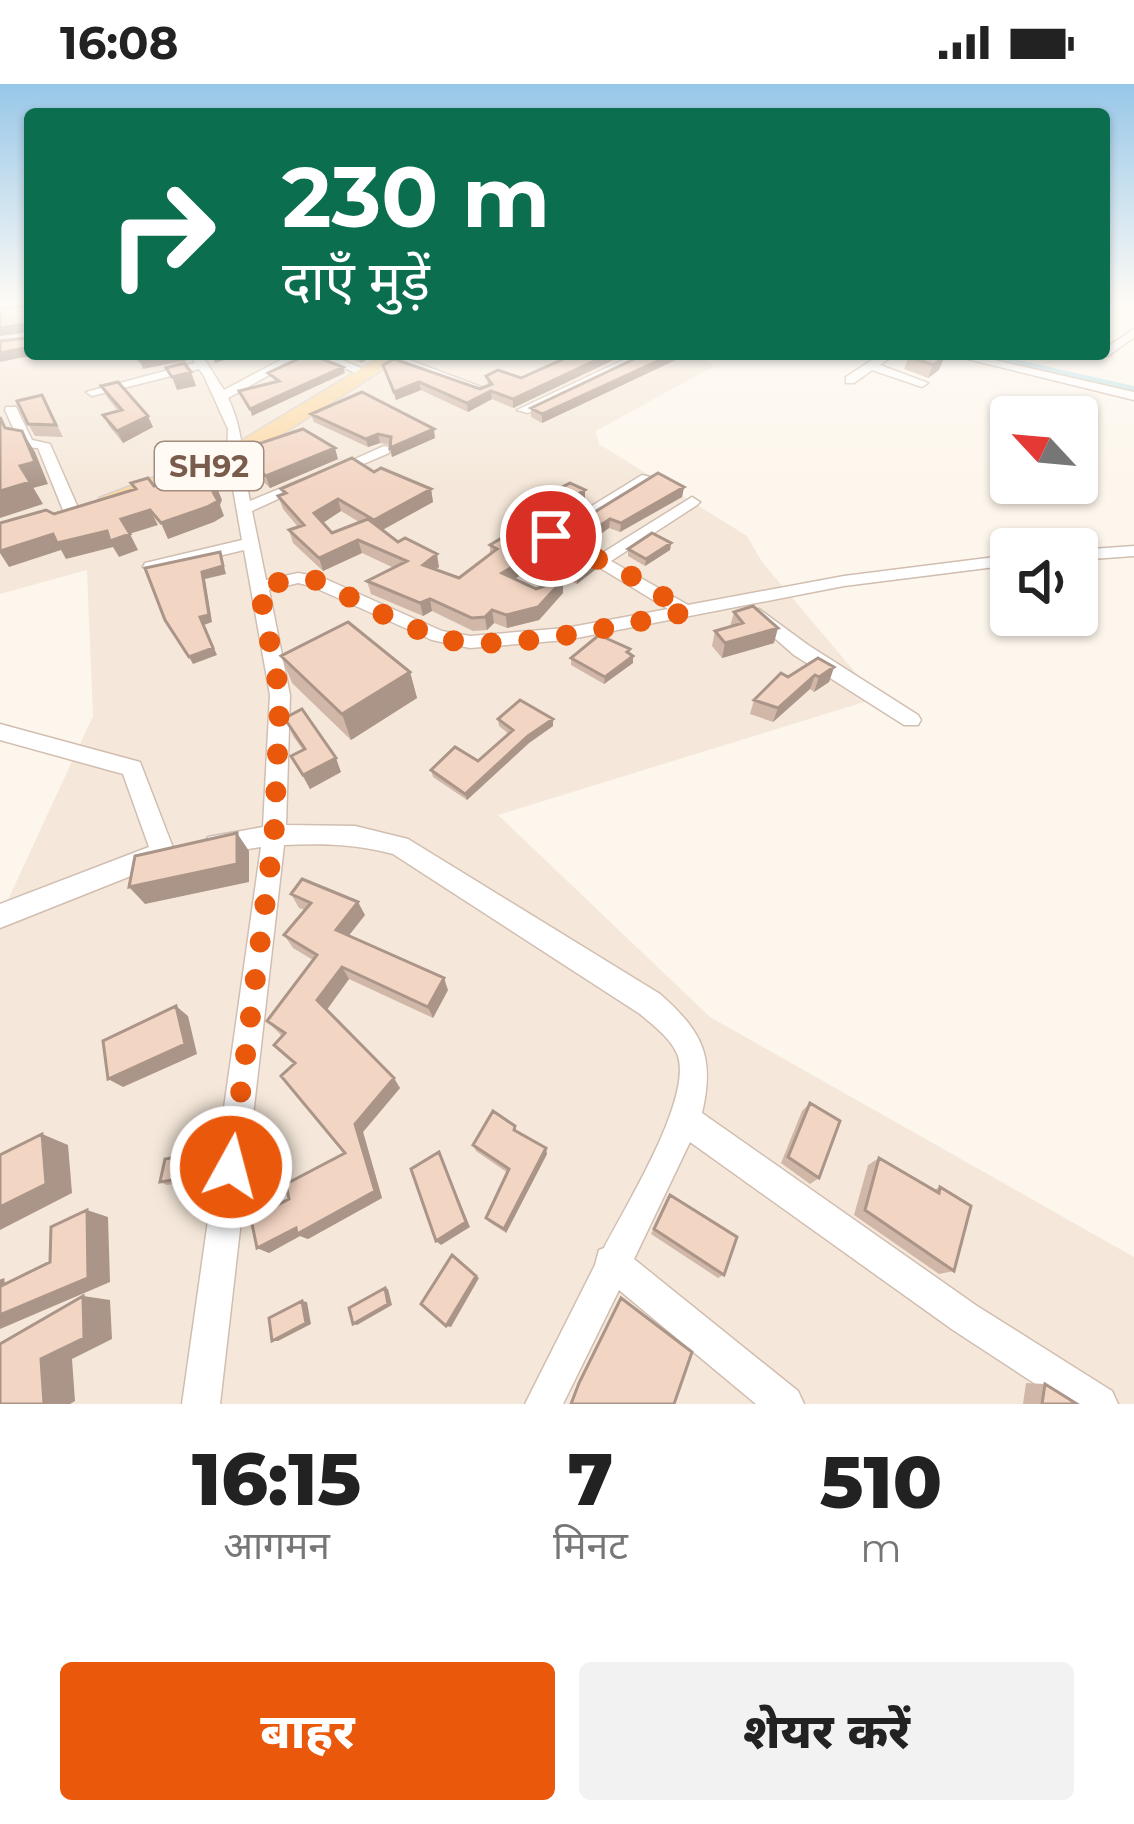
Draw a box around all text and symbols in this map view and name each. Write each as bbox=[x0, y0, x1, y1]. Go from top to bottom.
text: 16:08 bbox=[60, 15, 178, 70]
text: 230 m bbox=[282, 146, 550, 248]
icon: right bbox=[84, 156, 240, 312]
text: दाएँ मुड़ें bbox=[282, 248, 430, 314]
north arrow bbox=[990, 396, 1098, 504]
map controls bbox=[990, 396, 1098, 636]
road number: SH92 bbox=[155, 442, 263, 490]
pin bbox=[500, 485, 602, 587]
icon: arrive bbox=[518, 503, 584, 569]
button: sound bbox=[990, 528, 1098, 636]
position arrow bbox=[168, 1104, 294, 1230]
text: 16:15 bbox=[192, 1435, 361, 1523]
text: 7 bbox=[568, 1435, 613, 1523]
text: 510 bbox=[820, 1438, 942, 1526]
text: आगमन bbox=[223, 1521, 330, 1569]
text: मिनट bbox=[553, 1521, 628, 1569]
text: m bbox=[860, 1524, 902, 1572]
button: बाहर bbox=[60, 1662, 555, 1800]
button: शेयर करें bbox=[579, 1662, 1074, 1800]

